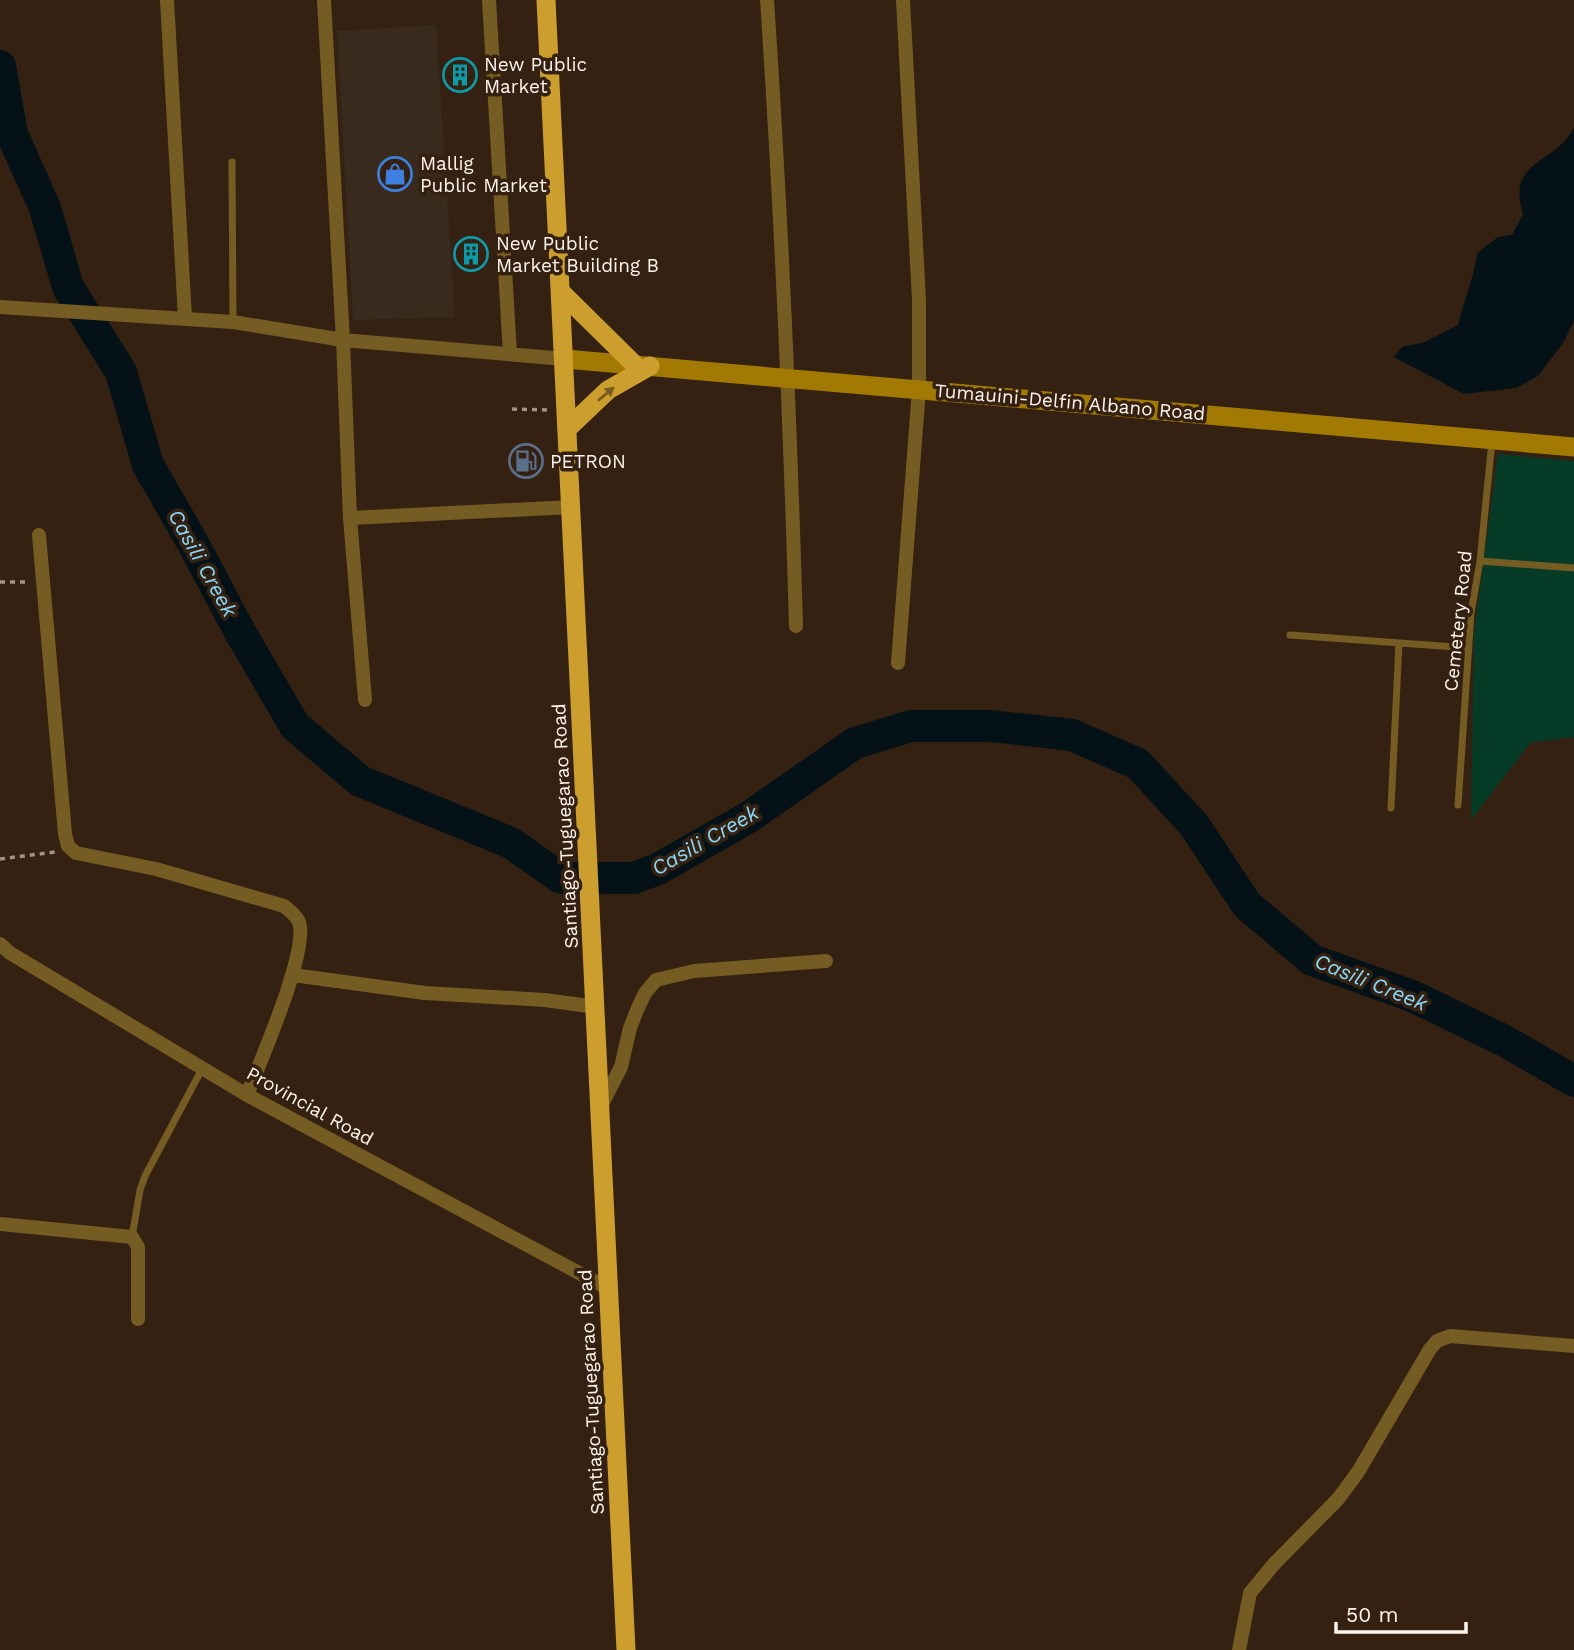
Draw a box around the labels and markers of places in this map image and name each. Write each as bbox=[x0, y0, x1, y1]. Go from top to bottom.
place label: New Public Market bbox=[484, 53, 587, 98]
building icon: New Public Market bbox=[441, 56, 479, 94]
place label: Mallig Public Market bbox=[420, 152, 547, 197]
shop icon: Mallig Public Market bbox=[376, 155, 414, 193]
place label: New Public Market Building B bbox=[496, 232, 659, 277]
building icon: New Public Market Building B bbox=[452, 235, 490, 273]
fuel station icon: PETRON bbox=[507, 442, 545, 480]
place label: PETRON bbox=[550, 450, 626, 473]

